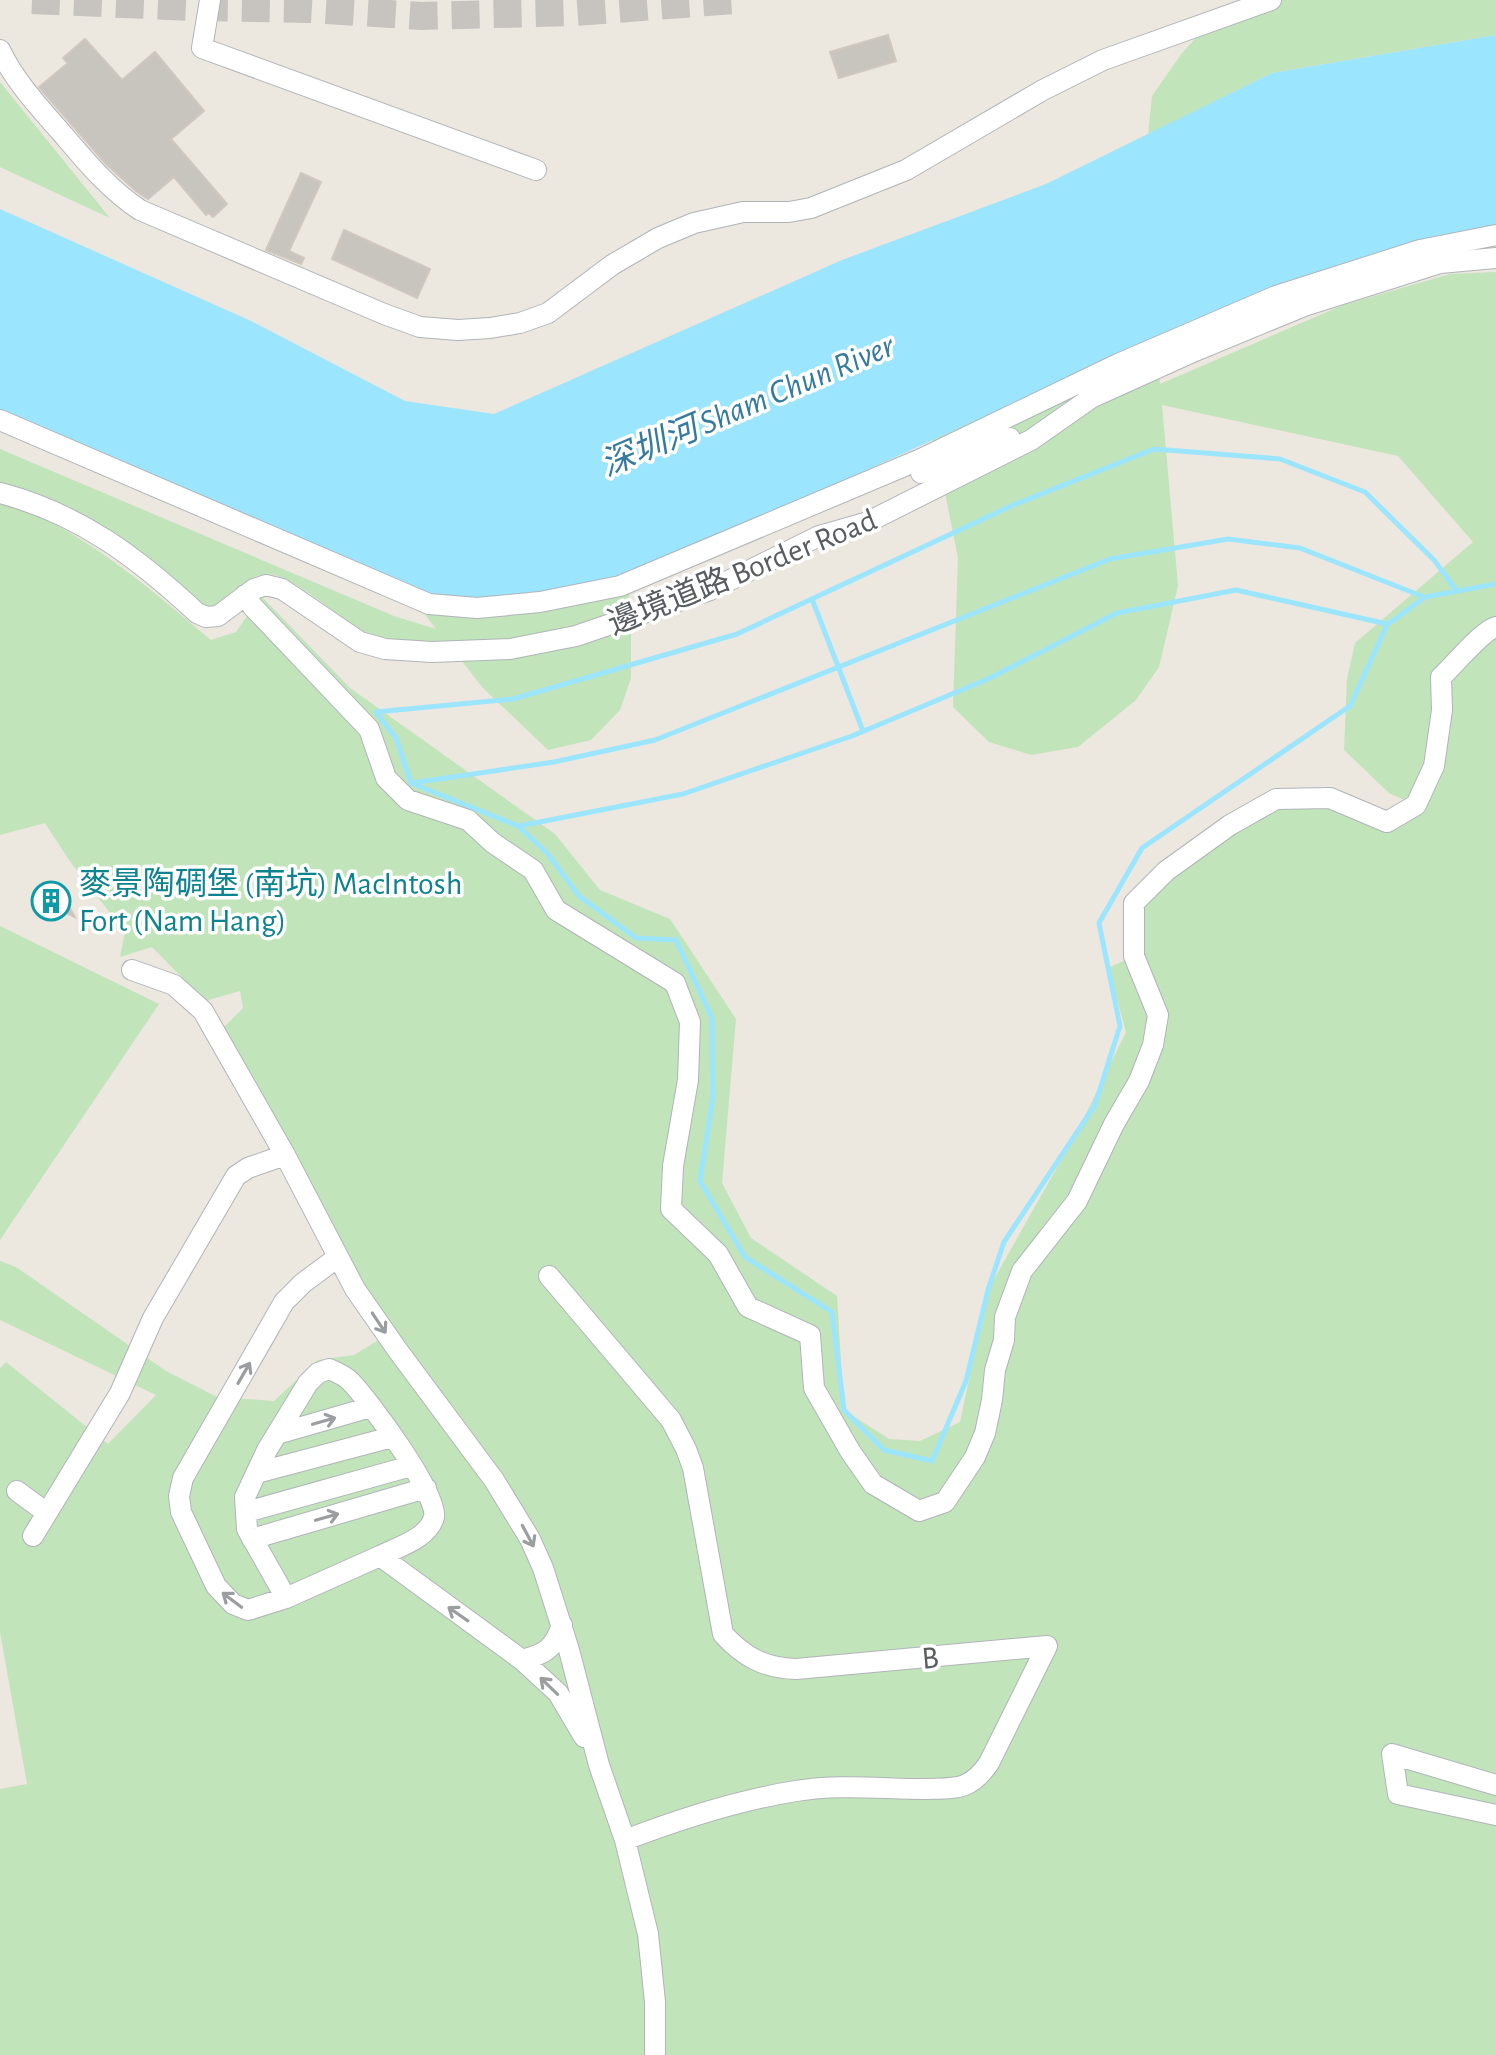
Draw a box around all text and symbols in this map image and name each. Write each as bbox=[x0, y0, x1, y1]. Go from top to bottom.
water label: 深圳河 Sham Chun River bbox=[596, 327, 900, 483]
street label: 邊境道路 Border Road bbox=[603, 502, 881, 640]
place label: 麥景陶碉堡 (南坑) MacIntosh Fort (Nam Hang) bbox=[79, 866, 462, 937]
building icon: 麥景陶碉堡 (南坑) MacIntosh Fort (Nam Hang) bbox=[30, 880, 72, 922]
one-way arrow bbox=[371, 1312, 387, 1334]
one-way arrow bbox=[237, 1361, 252, 1385]
one-way arrow bbox=[311, 1412, 336, 1427]
one-way arrow bbox=[314, 1509, 339, 1523]
one-way arrow bbox=[520, 1524, 536, 1548]
one-way arrow bbox=[222, 1592, 243, 1609]
one-way arrow bbox=[448, 1606, 470, 1622]
street label: B bbox=[920, 1641, 940, 1675]
one-way arrow bbox=[540, 1677, 560, 1695]

